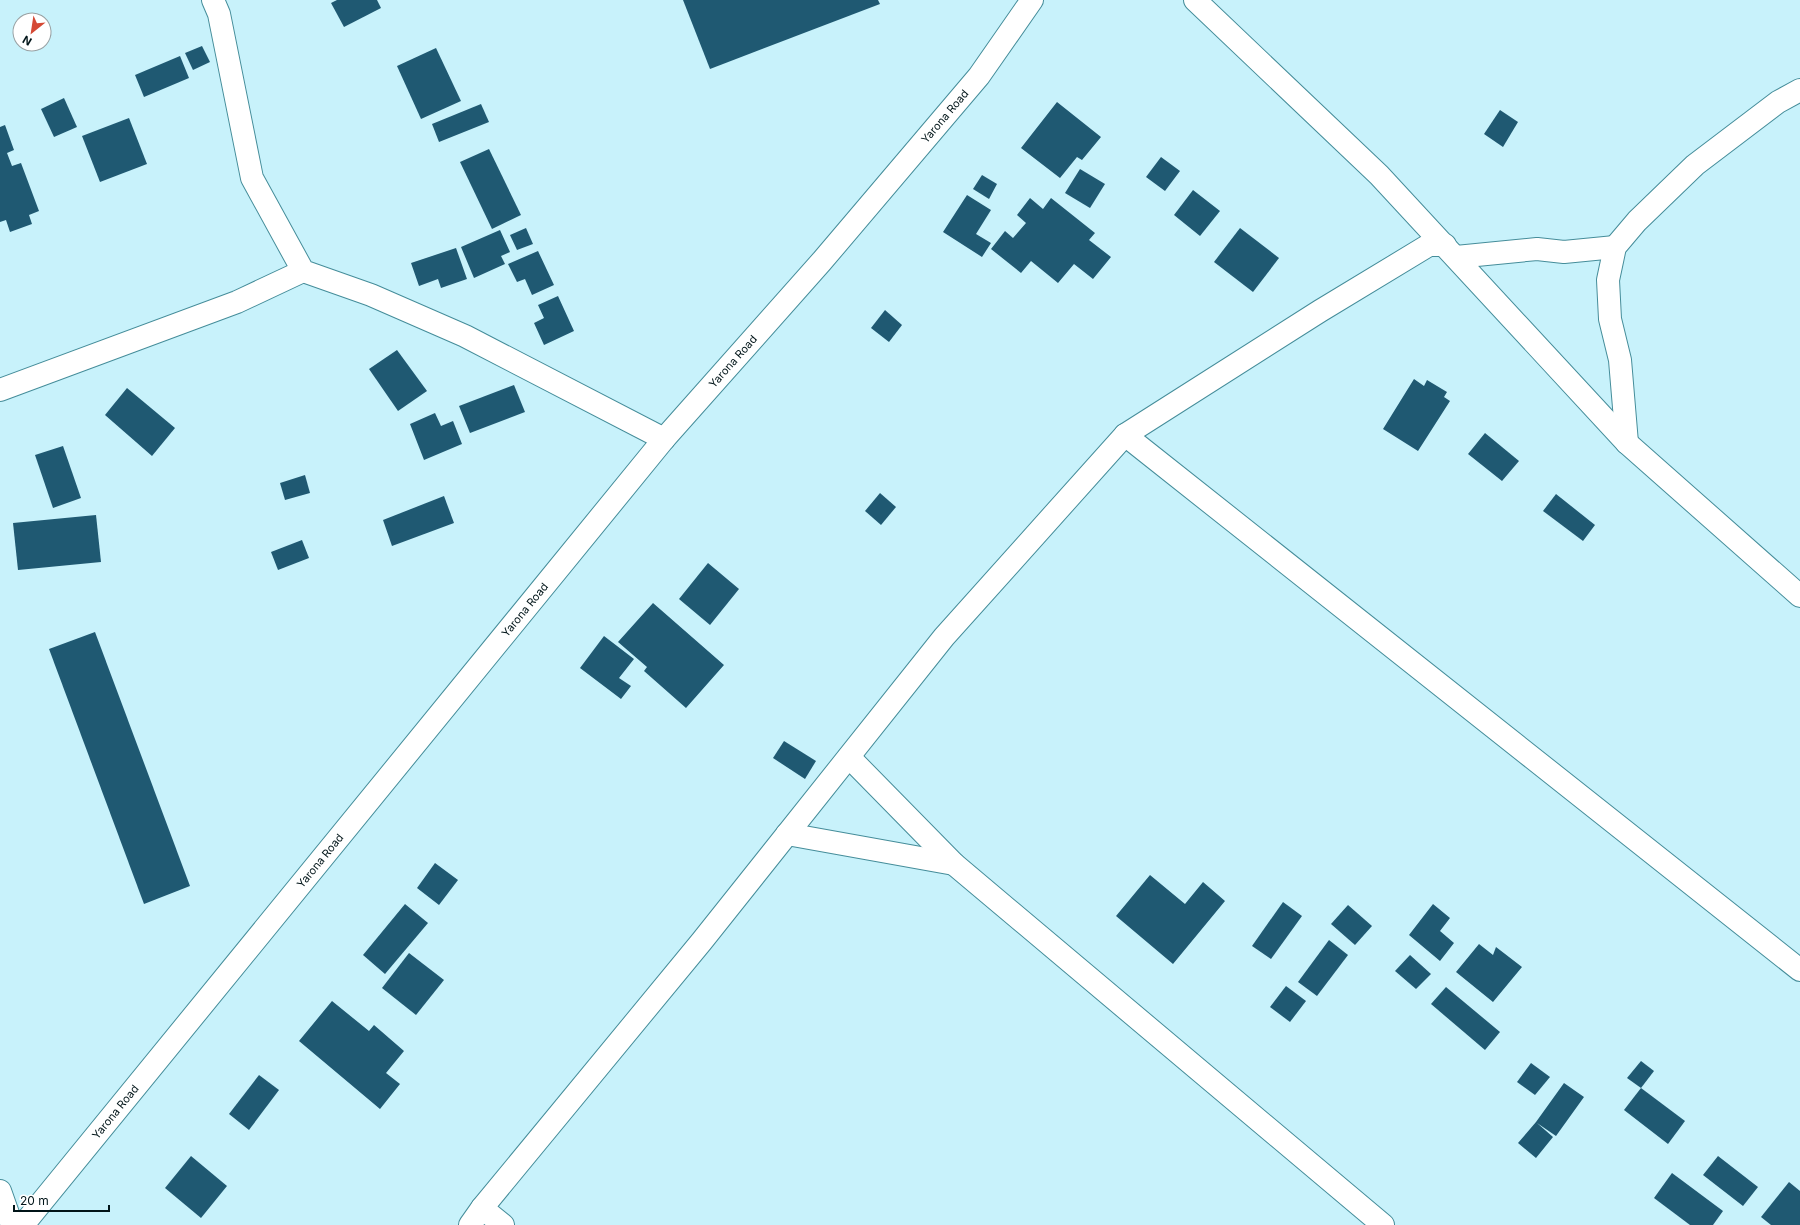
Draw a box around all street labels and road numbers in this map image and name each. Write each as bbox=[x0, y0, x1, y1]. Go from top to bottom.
street label: Yarona Road bbox=[918, 87, 971, 146]
street label: Yarona Road bbox=[706, 332, 760, 391]
street label: Yarona Road bbox=[499, 580, 551, 640]
street label: Yarona Road bbox=[294, 831, 346, 891]
street label: Yarona Road bbox=[89, 1082, 141, 1142]

